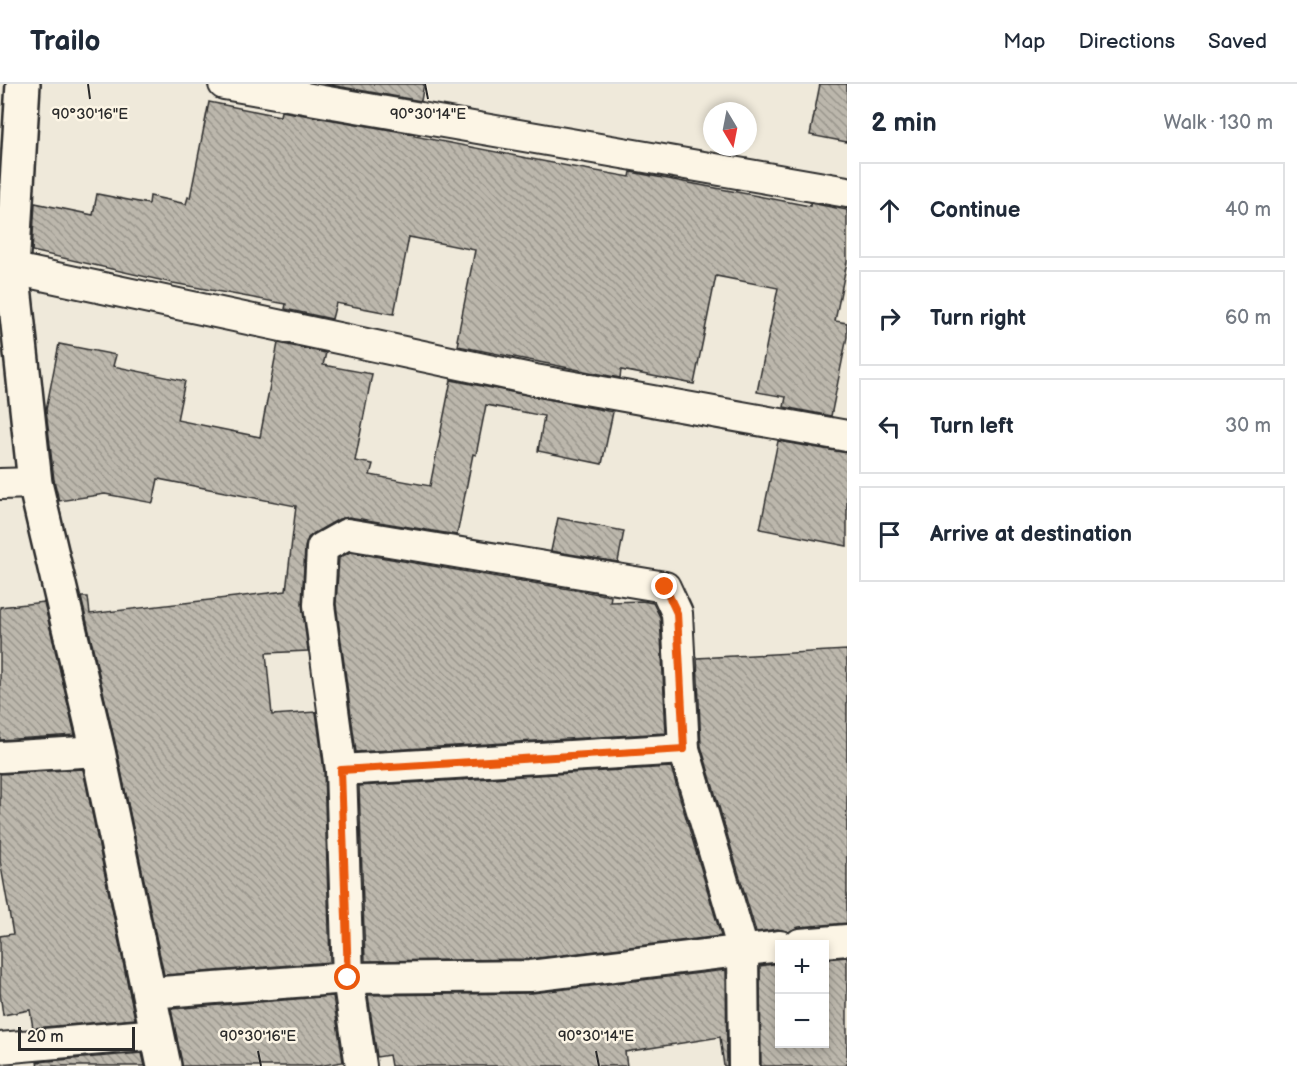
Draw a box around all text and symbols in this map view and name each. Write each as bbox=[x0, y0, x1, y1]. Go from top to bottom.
text: Trailo bbox=[30, 25, 101, 58]
text: Map bbox=[1003, 29, 1046, 54]
text: Directions bbox=[1079, 29, 1175, 54]
text: Saved bbox=[1208, 29, 1267, 54]
north arrow bbox=[703, 102, 757, 156]
text: 90°30'16"E bbox=[52, 105, 128, 124]
text: 90°30'14"E bbox=[390, 105, 466, 124]
text: 2 min bbox=[871, 108, 937, 139]
text: Walk · 130 m bbox=[1164, 111, 1273, 135]
icon: ahead bbox=[873, 194, 906, 227]
text: Continue bbox=[930, 197, 1020, 224]
text: 40 m bbox=[1225, 198, 1271, 222]
icon: right bbox=[873, 302, 906, 335]
text: Turn right bbox=[930, 305, 1026, 332]
text: 60 m bbox=[1225, 306, 1271, 330]
icon: left bbox=[873, 410, 906, 443]
text: Turn left bbox=[930, 413, 1014, 440]
text: 30 m bbox=[1225, 414, 1271, 438]
icon: arrive bbox=[873, 518, 906, 551]
text: Arrive at destination bbox=[930, 521, 1132, 548]
route end bbox=[651, 573, 677, 599]
map controls bbox=[775, 940, 829, 1048]
button: + bbox=[775, 940, 829, 994]
route start bbox=[334, 964, 360, 990]
button: − bbox=[775, 994, 829, 1048]
scale bar bbox=[18, 1024, 135, 1052]
text: 90°30'16"E bbox=[220, 1027, 296, 1046]
text: 90°30'14"E bbox=[558, 1027, 634, 1046]
text: 20 m bbox=[27, 1028, 63, 1047]

